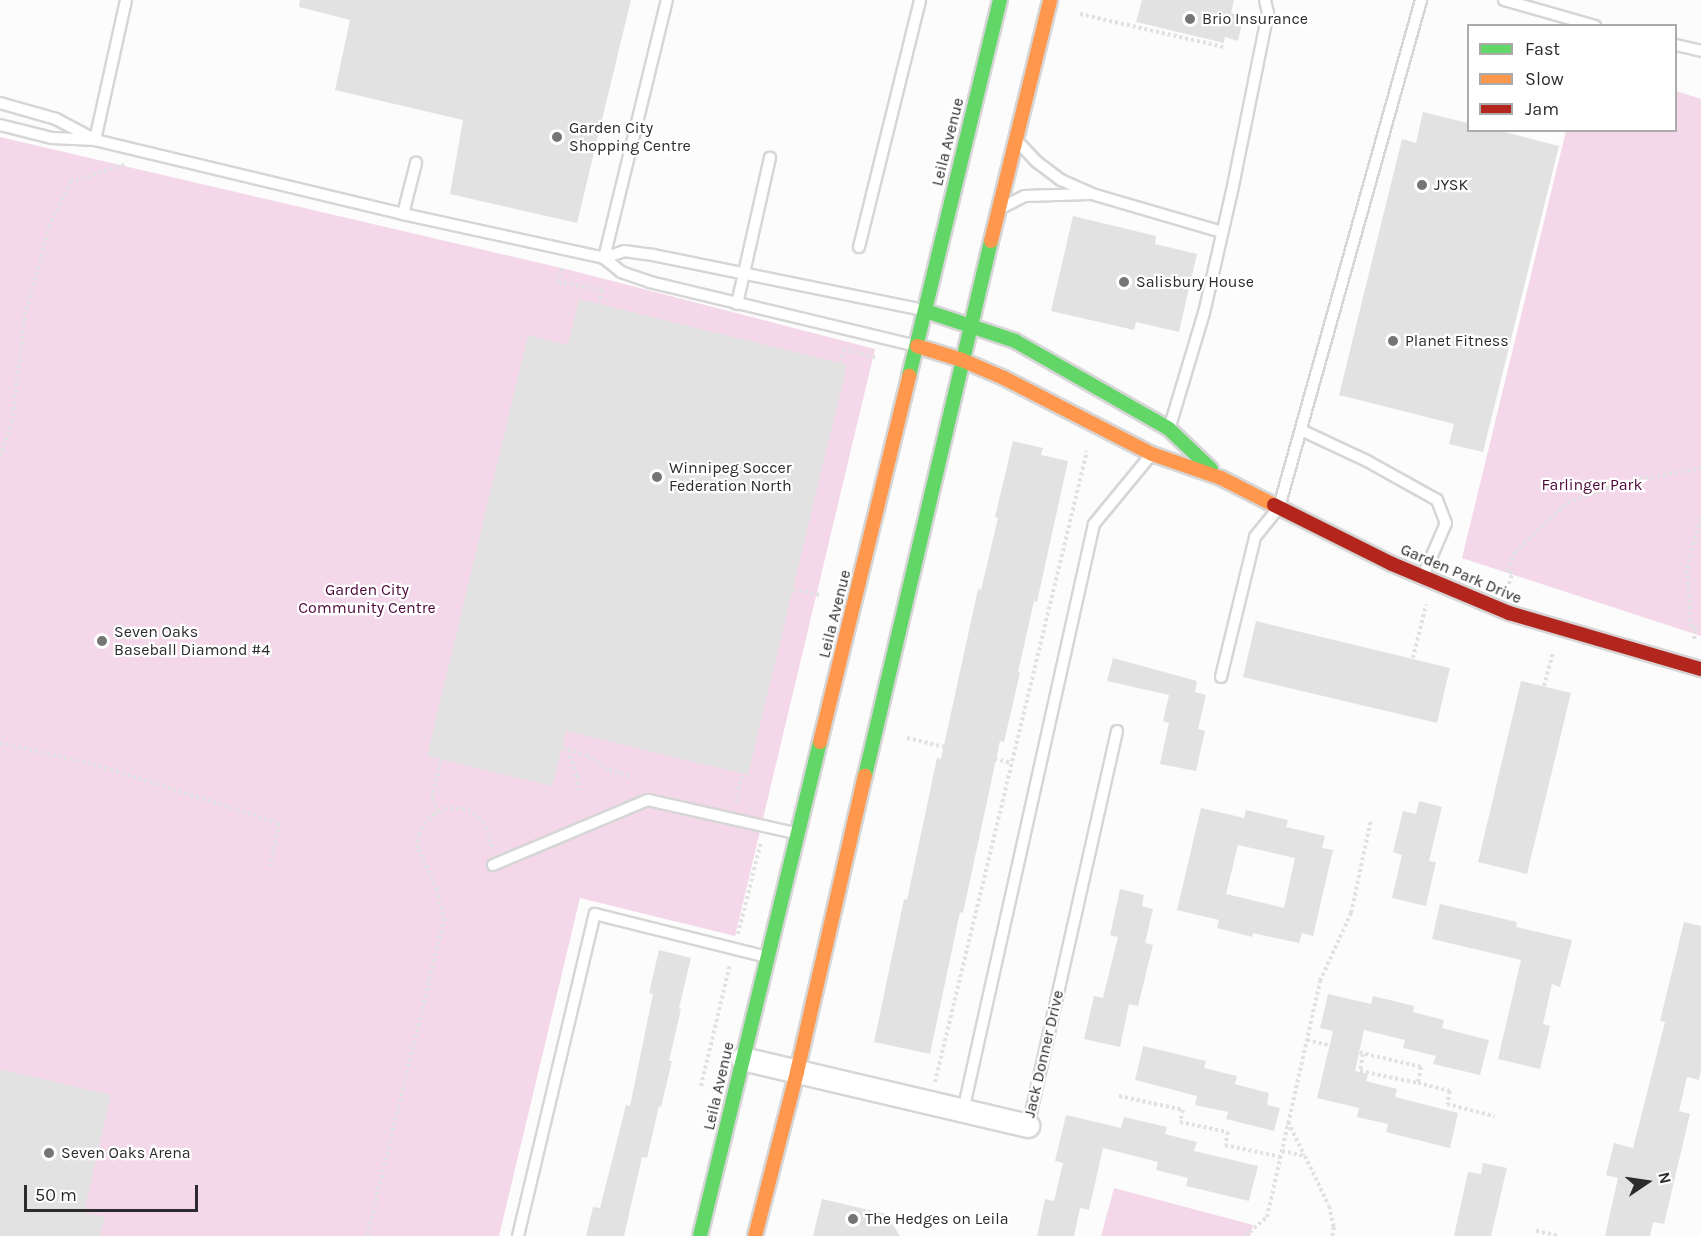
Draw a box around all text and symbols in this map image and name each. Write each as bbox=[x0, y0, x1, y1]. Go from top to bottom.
place label: Brio Insurance bbox=[1202, 9, 1308, 29]
marker: Brio Insurance bbox=[1183, 12, 1197, 26]
legend bbox=[1467, 24, 1677, 132]
text: Fast bbox=[1525, 38, 1560, 60]
text: Slow bbox=[1525, 68, 1564, 90]
street label: Leila Avenue bbox=[928, 96, 968, 188]
text: Jam bbox=[1525, 98, 1559, 120]
place label: Garden City Shopping Centre bbox=[569, 118, 691, 156]
marker: Garden City Shopping Centre bbox=[550, 130, 564, 144]
place label: JYSK bbox=[1434, 175, 1468, 195]
marker: JYSK bbox=[1415, 178, 1429, 192]
place label: Salisbury House bbox=[1136, 272, 1254, 292]
marker: Salisbury House bbox=[1117, 275, 1131, 289]
place label: Planet Fitness bbox=[1405, 331, 1509, 351]
marker: Planet Fitness bbox=[1386, 334, 1400, 348]
place label: Winnipeg Soccer Federation North bbox=[669, 458, 792, 496]
marker: Winnipeg Soccer Federation North bbox=[650, 470, 664, 484]
park label: Farlinger Park bbox=[1542, 475, 1642, 495]
street label: Garden Park Drive bbox=[1398, 540, 1524, 608]
street label: Leila Avenue bbox=[815, 568, 855, 660]
park label: Garden City Community Centre bbox=[298, 580, 436, 618]
place label: Seven Oaks Baseball Diamond #4 bbox=[114, 622, 270, 660]
marker: Seven Oaks Baseball Diamond #4 bbox=[95, 634, 109, 648]
street label: Jack Donner Drive bbox=[1020, 988, 1068, 1120]
street label: Leila Avenue bbox=[699, 1040, 739, 1132]
place label: Seven Oaks Arena bbox=[61, 1143, 191, 1163]
marker: Seven Oaks Arena bbox=[42, 1146, 56, 1160]
north arrow bbox=[1617, 1152, 1677, 1212]
text: N bbox=[1654, 1170, 1676, 1186]
scale bar bbox=[27, 1173, 201, 1211]
text: 50 m bbox=[35, 1184, 77, 1206]
place label: The Hedges on Leila bbox=[865, 1209, 1008, 1229]
marker: The Hedges on Leila bbox=[846, 1212, 860, 1226]

